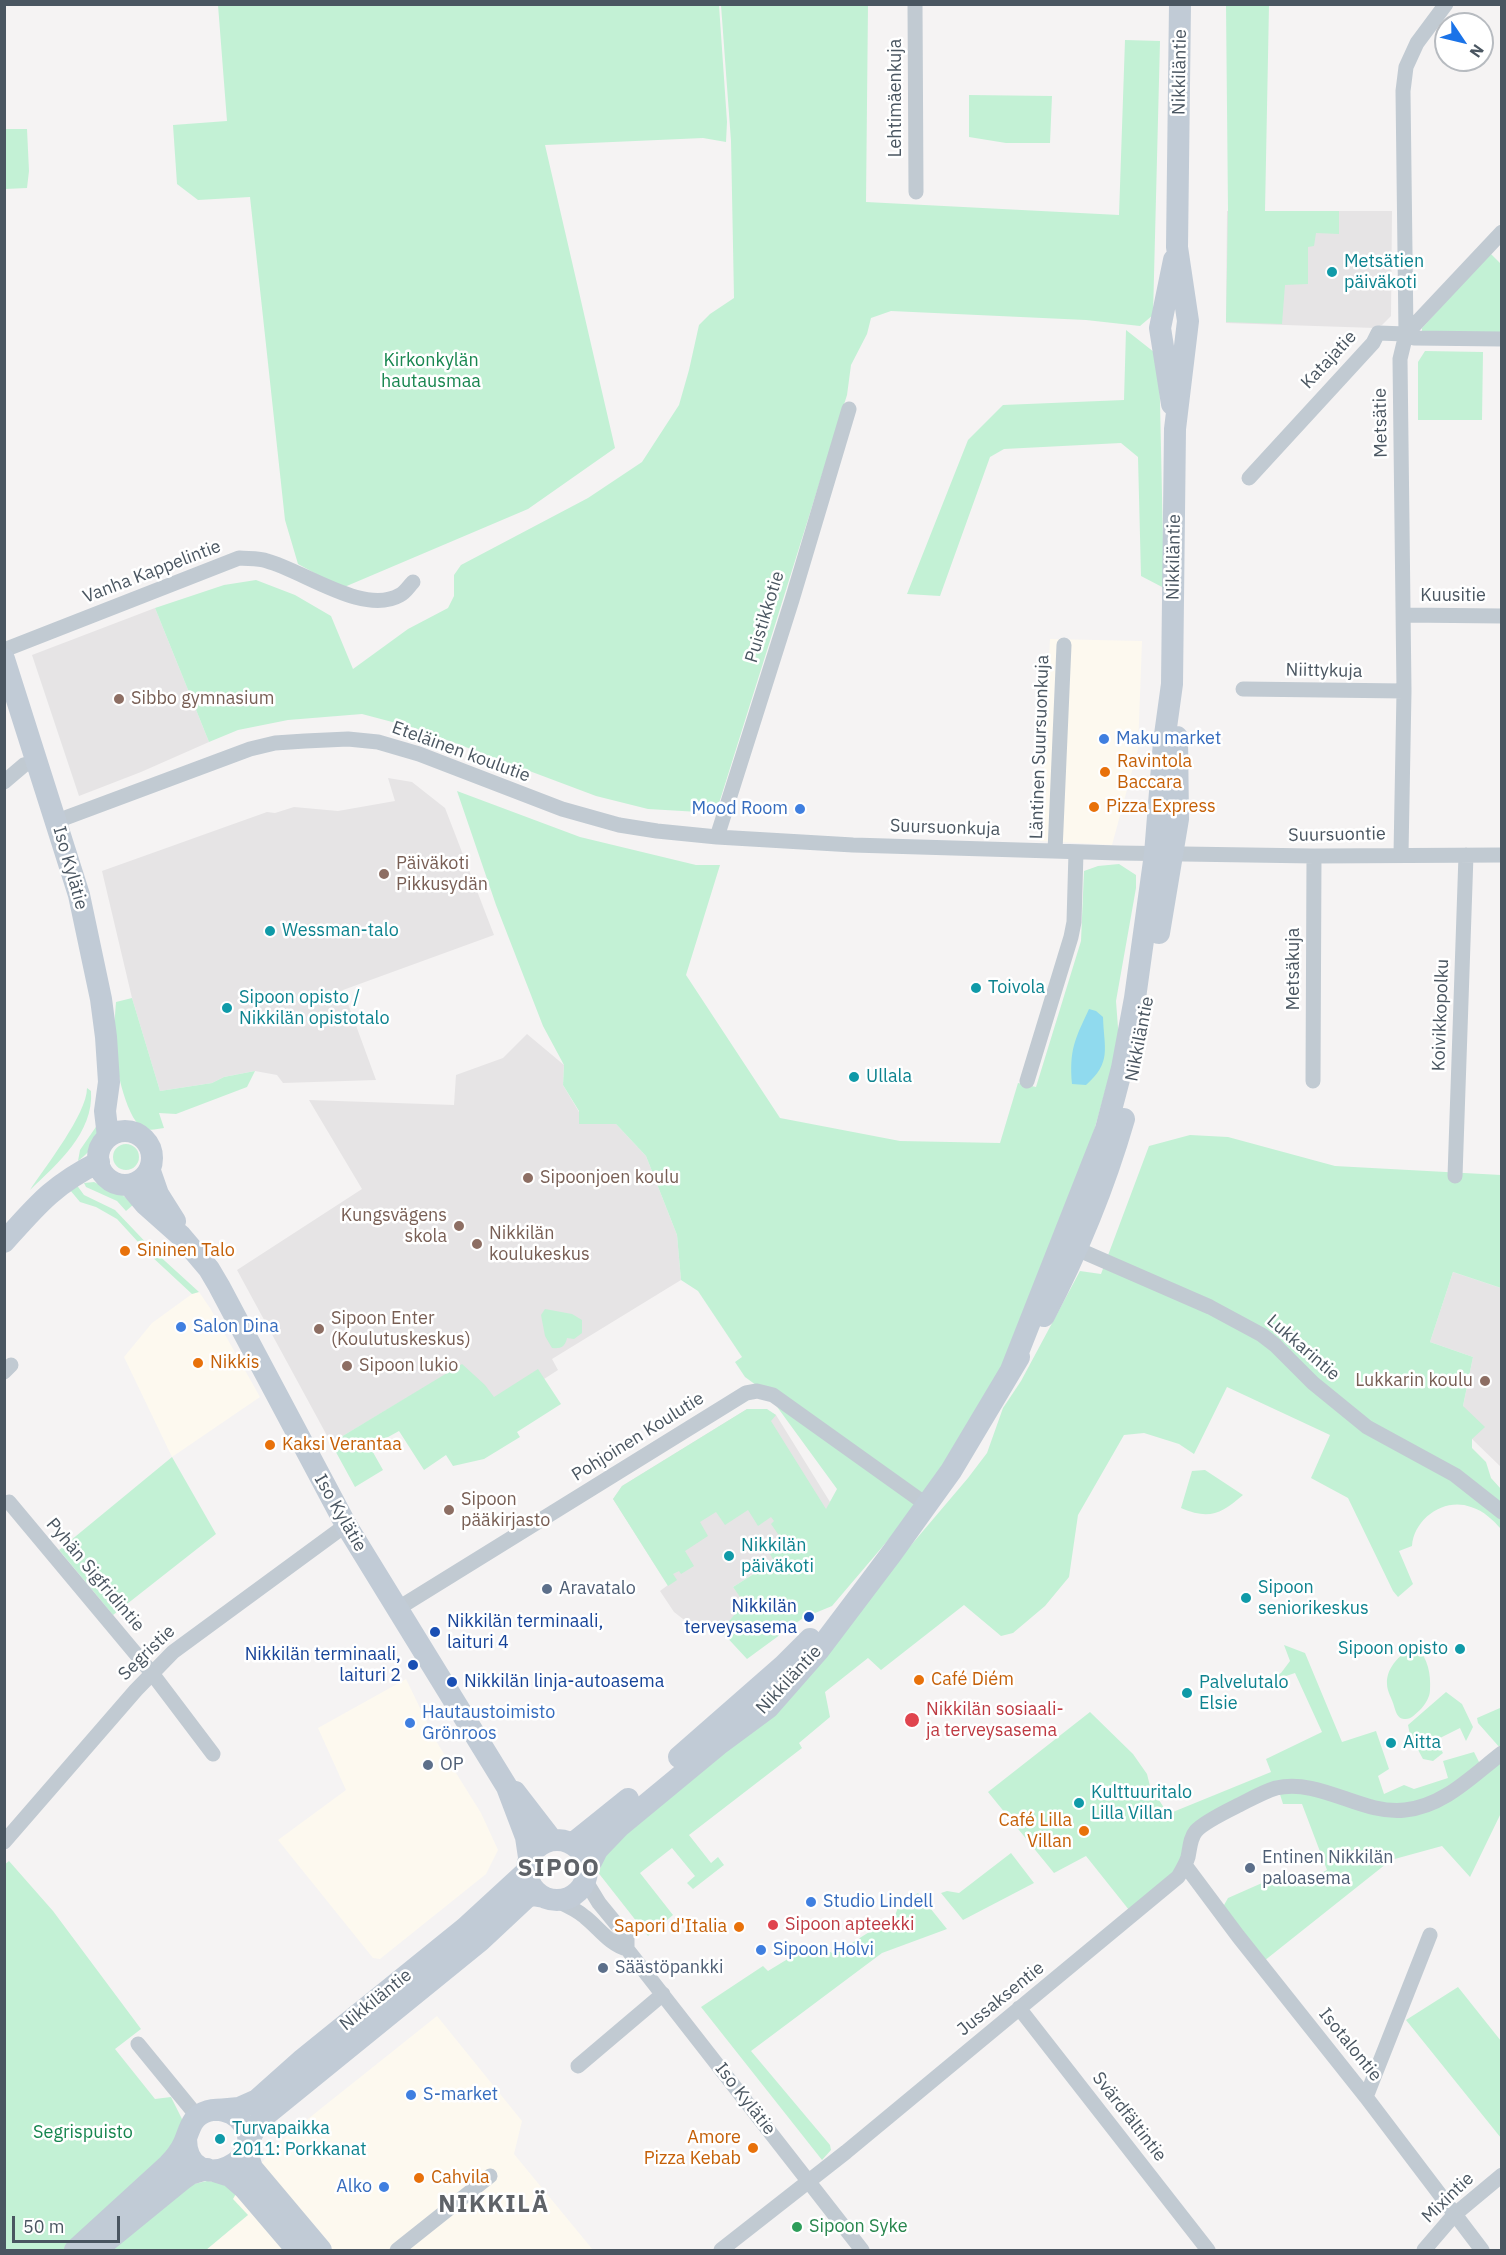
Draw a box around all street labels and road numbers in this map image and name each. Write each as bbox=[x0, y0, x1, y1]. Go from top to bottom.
street label: Nikkiläntie bbox=[1168, 29, 1192, 115]
street label: Lehtimäenkuja bbox=[885, 39, 907, 157]
street label: Katajatie bbox=[1297, 326, 1361, 394]
street label: Metsätie bbox=[1370, 388, 1392, 458]
street label: Nikkiläntie bbox=[1162, 514, 1186, 600]
street label: Vanha Kappelintie bbox=[80, 536, 224, 608]
street label: Puistikkotie bbox=[741, 569, 789, 665]
street label: Kuusitie bbox=[1420, 585, 1486, 607]
street label: Läntinen Suursuonkuja bbox=[1026, 654, 1054, 840]
street label: Niittykuja bbox=[1285, 660, 1363, 682]
street label: Eteläinen koulutie bbox=[389, 717, 533, 787]
street label: Suursuonkuja bbox=[889, 815, 1001, 841]
street label: Suursuontie bbox=[1288, 823, 1386, 847]
street label: Iso Kylätie bbox=[48, 824, 92, 912]
street label: Metsäkuja bbox=[1283, 928, 1305, 1010]
street label: Koivikkopolku bbox=[1428, 958, 1454, 1072]
street label: Nikkiläntie bbox=[1121, 995, 1159, 1083]
street label: Lukkarintie bbox=[1262, 1310, 1344, 1386]
street label: Pohjoinen Koulutie bbox=[568, 1388, 708, 1486]
street label: Iso Kylätie bbox=[309, 1470, 371, 1556]
street label: Pyhän Sigfridintie bbox=[41, 1514, 149, 1636]
street label: Segristie bbox=[114, 1621, 180, 1685]
street label: Nikkiläntie bbox=[752, 1641, 826, 1719]
street label: Jussaksentie bbox=[953, 1957, 1049, 2041]
street label: Nikkiläntie bbox=[336, 1965, 416, 2035]
street label: Isotalontie bbox=[1314, 2004, 1386, 2086]
street label: Iso Kylätie bbox=[710, 2059, 780, 2139]
street label: Svärdfältintie bbox=[1087, 2068, 1171, 2166]
street label: Mixintie bbox=[1418, 2168, 1478, 2228]

